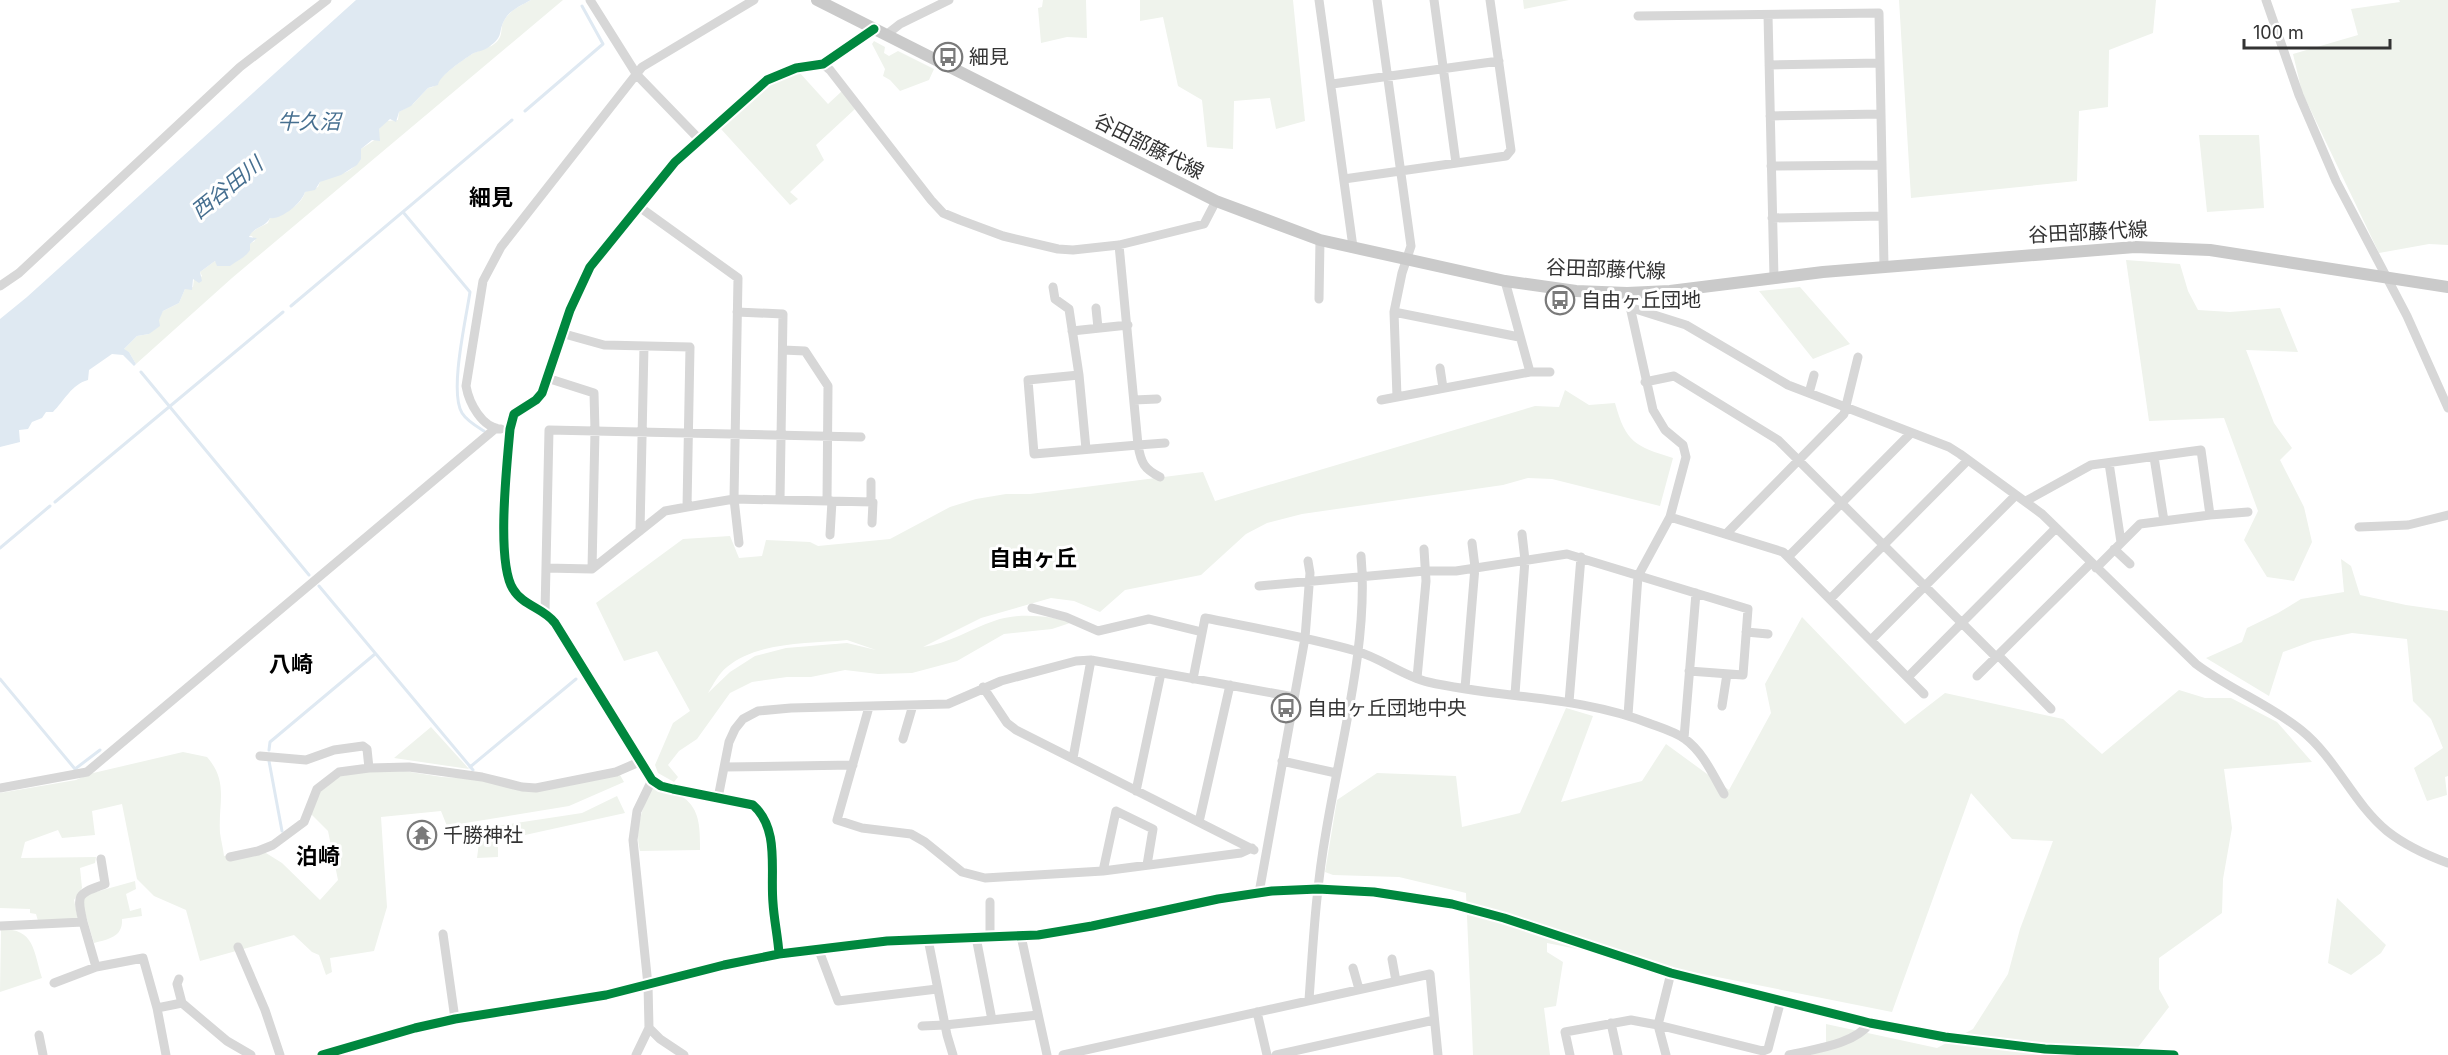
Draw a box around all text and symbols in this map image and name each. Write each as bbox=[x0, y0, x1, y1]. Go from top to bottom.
scale bar bbox=[2244, 12, 2390, 50]
text: 100 m bbox=[2253, 22, 2304, 43]
bus stop icon: 細見 bbox=[932, 41, 964, 73]
place label: 細見 bbox=[969, 45, 1009, 69]
street label: 谷田部藤代線 bbox=[1090, 108, 1208, 184]
water label: 牛久沼 bbox=[278, 109, 343, 134]
water label: 西谷田川 bbox=[186, 150, 269, 224]
district label: 細見 bbox=[469, 184, 513, 210]
street label: 谷田部藤代線 bbox=[2027, 217, 2149, 247]
street label: 谷田部藤代線 bbox=[1546, 255, 1666, 283]
bus stop icon: 自由ヶ丘団地 bbox=[1544, 284, 1576, 316]
place label: 自由ヶ丘団地 bbox=[1581, 288, 1701, 312]
district label: 自由ヶ丘 bbox=[989, 545, 1077, 571]
district label: 八崎 bbox=[269, 651, 313, 677]
bus stop icon: 自由ヶ丘団地中央 bbox=[1270, 692, 1302, 724]
place label: 自由ヶ丘団地中央 bbox=[1307, 696, 1467, 720]
temple icon: 千勝神社 bbox=[406, 819, 438, 851]
place label: 千勝神社 bbox=[443, 823, 523, 847]
district label: 泊崎 bbox=[296, 843, 340, 869]

